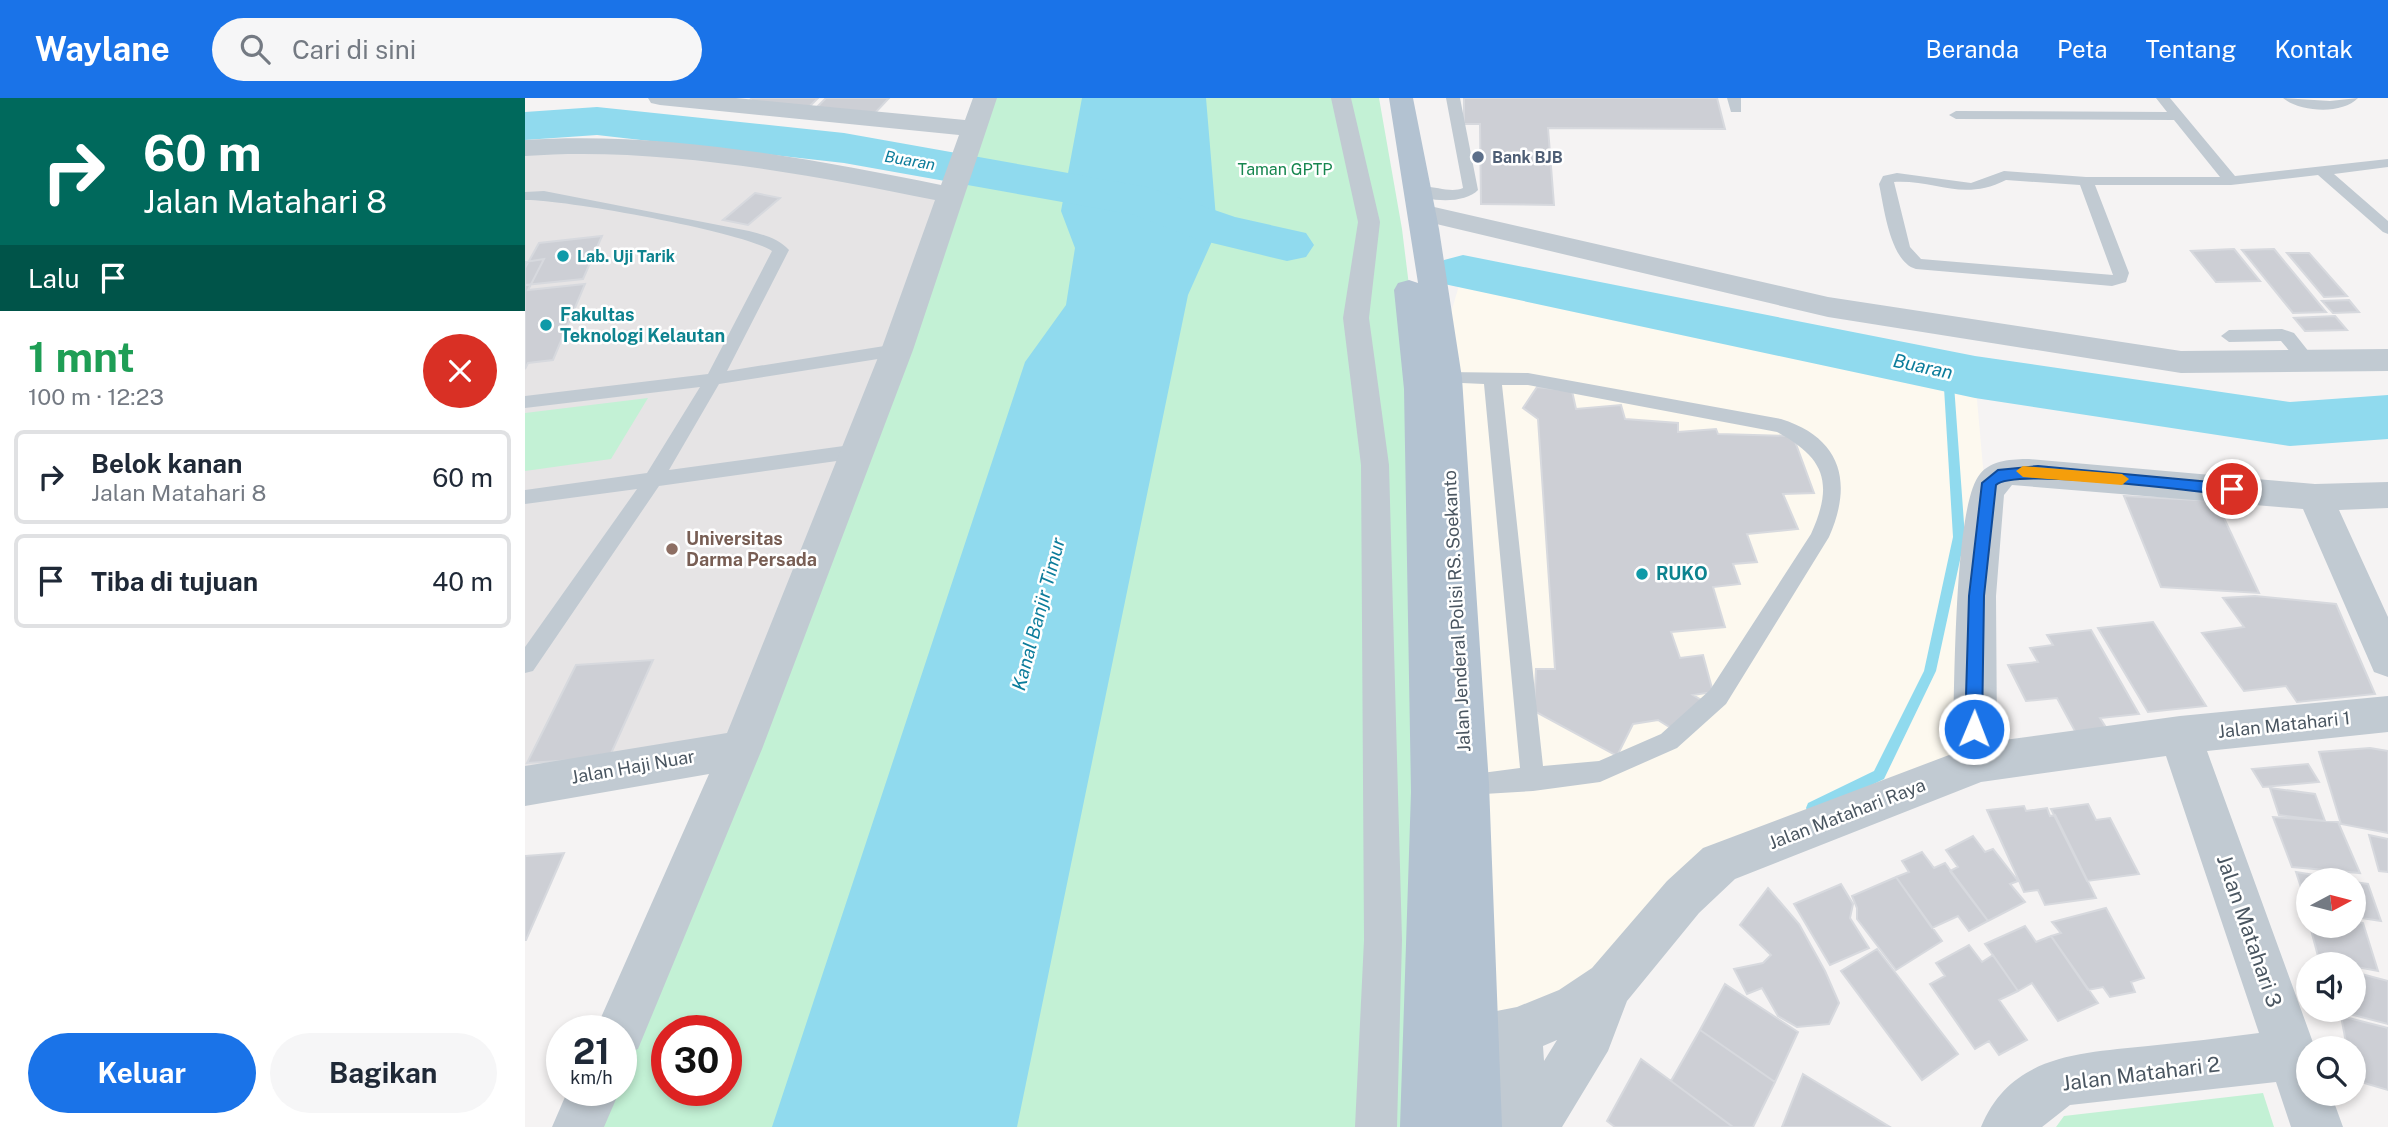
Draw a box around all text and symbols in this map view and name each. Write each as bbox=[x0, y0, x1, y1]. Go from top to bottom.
search box bbox=[212, 18, 702, 81]
text: Waylane bbox=[35, 30, 170, 68]
icon: search bbox=[236, 30, 274, 68]
text: Cari di sini bbox=[292, 34, 416, 65]
text: Beranda bbox=[1925, 35, 2019, 63]
text: Peta bbox=[2057, 35, 2108, 63]
text: Tentang bbox=[2146, 35, 2236, 63]
text: Kontak bbox=[2274, 35, 2353, 63]
text: 60 m bbox=[143, 124, 262, 182]
icon: right bbox=[28, 126, 119, 217]
water label: Buaran bbox=[883, 147, 937, 174]
place label: Bank BJB bbox=[1492, 148, 1563, 167]
marker: Bank BJB bbox=[1470, 149, 1486, 165]
park label: Taman GPTP bbox=[1238, 160, 1332, 179]
text: Jalan Matahari 8 bbox=[143, 183, 387, 220]
place label: Lab. Uji Tarik bbox=[577, 247, 675, 266]
marker: Lab. Uji Tarik bbox=[555, 248, 571, 264]
icon: arrive bbox=[94, 259, 132, 297]
text: Lalu bbox=[28, 263, 80, 294]
place label: Fakultas Teknologi Kelautan bbox=[560, 304, 725, 346]
marker: Fakultas Teknologi Kelautan bbox=[538, 317, 554, 333]
text: 1 mnt bbox=[28, 332, 135, 381]
button: close bbox=[423, 334, 497, 408]
water label: Buaran bbox=[1891, 349, 1955, 383]
text: 100 m · 12:23 bbox=[28, 383, 164, 410]
text: Belok kanan bbox=[91, 448, 242, 479]
icon: right bbox=[32, 458, 70, 496]
pin bbox=[2202, 459, 2262, 519]
text: 60 m bbox=[432, 462, 493, 493]
street label: Jalan Jenderal Polisi RS. Soekanto bbox=[1439, 470, 1474, 753]
icon: arrive bbox=[2213, 470, 2251, 508]
text: Jalan Matahari 8 bbox=[91, 479, 266, 506]
place label: Universitas Darma Persada bbox=[686, 528, 817, 570]
water label: Kanal Banjir Timur bbox=[1007, 534, 1069, 693]
marker: Universitas Darma Persada bbox=[664, 541, 680, 557]
icon: arrive bbox=[32, 562, 70, 600]
place label: RUKO bbox=[1656, 563, 1708, 584]
text: Tiba di tujuan bbox=[91, 566, 258, 597]
text: 40 m bbox=[432, 566, 493, 597]
marker: RUKO bbox=[1634, 566, 1650, 582]
position arrow bbox=[1937, 692, 2011, 766]
street label: Jalan Matahari 1 bbox=[2217, 707, 2351, 742]
street label: Jalan Haji Nuar bbox=[569, 745, 696, 788]
street label: Jalan Matahari Raya bbox=[1765, 774, 1928, 853]
street label: Jalan Matahari 3 bbox=[2212, 851, 2287, 1010]
north arrow bbox=[2296, 868, 2366, 938]
map controls bbox=[2296, 868, 2366, 1106]
button: sound bbox=[2296, 952, 2366, 1022]
speed limit sign: 30 bbox=[651, 1015, 742, 1106]
text: 21 bbox=[573, 1031, 610, 1072]
button: Keluar bbox=[28, 1033, 256, 1113]
button: Bagikan bbox=[270, 1033, 497, 1113]
button: search bbox=[2296, 1036, 2366, 1106]
street label: Jalan Matahari 2 bbox=[2061, 1051, 2221, 1096]
text: km/h bbox=[570, 1067, 613, 1088]

